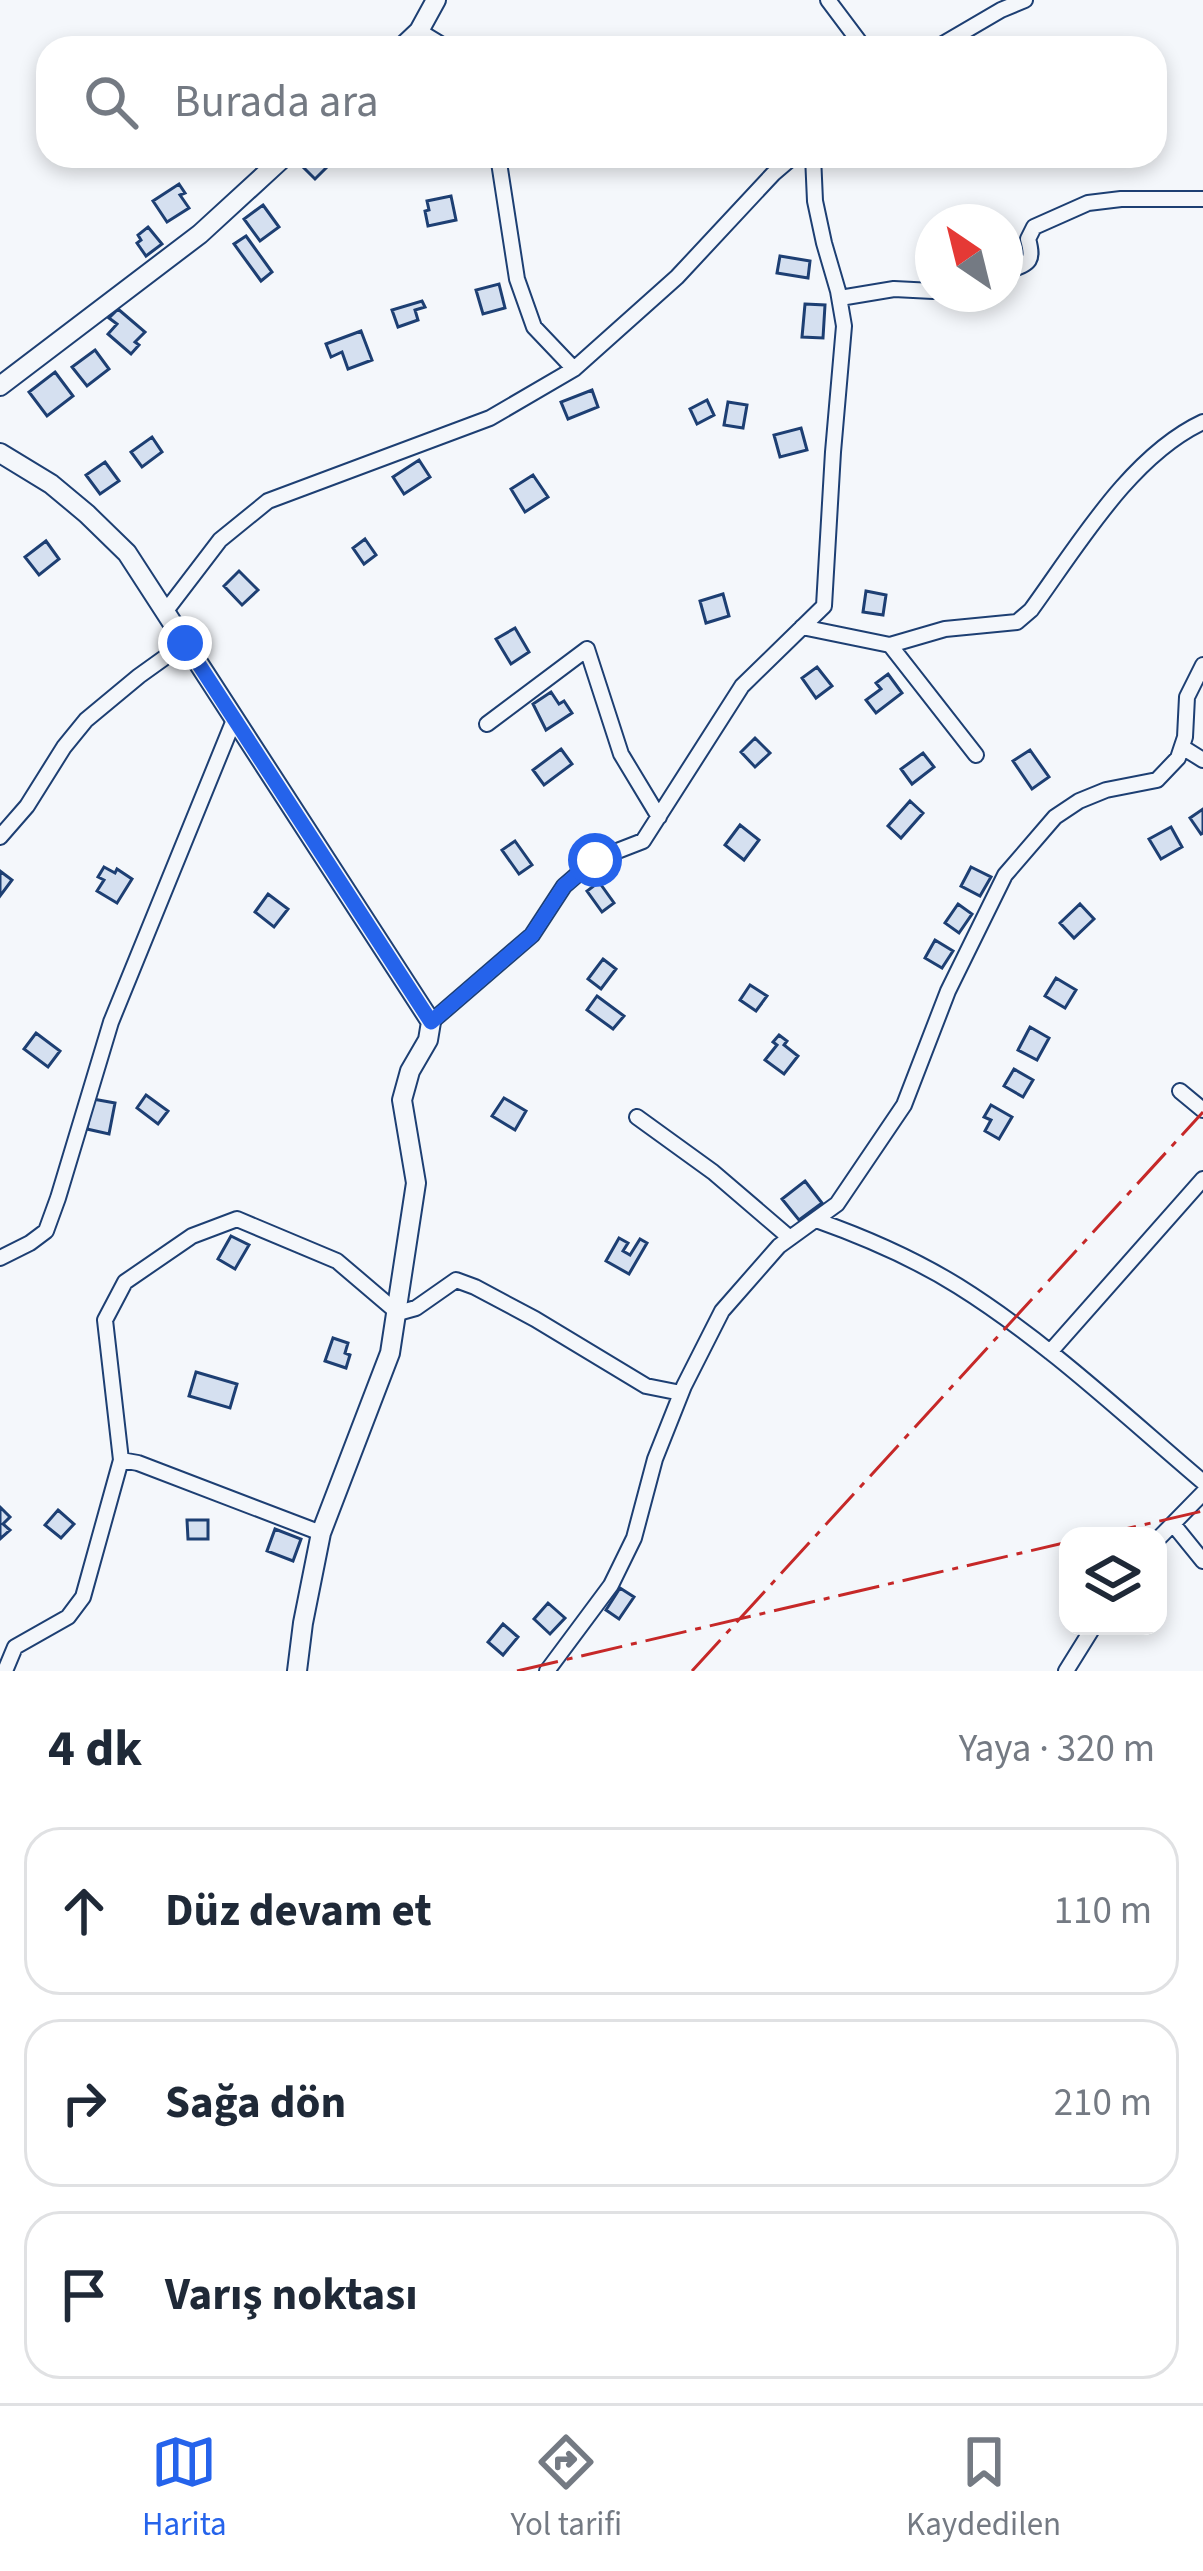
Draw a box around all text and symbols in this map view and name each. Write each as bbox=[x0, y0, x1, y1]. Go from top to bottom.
search box bbox=[36, 36, 1167, 168]
icon: search bbox=[78, 69, 144, 135]
text: Burada ara bbox=[174, 70, 379, 134]
north arrow bbox=[915, 204, 1023, 312]
route end bbox=[158, 616, 212, 670]
route start bbox=[568, 833, 622, 887]
map controls bbox=[1059, 1527, 1167, 1635]
button: layers bbox=[1059, 1527, 1167, 1635]
text: 4 dk bbox=[48, 1713, 142, 1785]
text: Yaya · 320 m bbox=[959, 1721, 1155, 1777]
icon: ahead bbox=[51, 1878, 117, 1944]
text: Düz devam et bbox=[165, 1879, 432, 1943]
text: 110 m bbox=[1054, 1883, 1152, 1939]
icon: right bbox=[51, 2070, 117, 2136]
text: Sağa dön bbox=[165, 2071, 346, 2135]
text: 210 m bbox=[1054, 2075, 1152, 2131]
icon: arrive bbox=[51, 2262, 117, 2328]
text: Varış noktası bbox=[165, 2263, 418, 2327]
tab: Harita bbox=[142, 2429, 227, 2548]
tab: Yol tarifi bbox=[511, 2429, 622, 2548]
tab: Kaydedilen bbox=[906, 2429, 1061, 2548]

